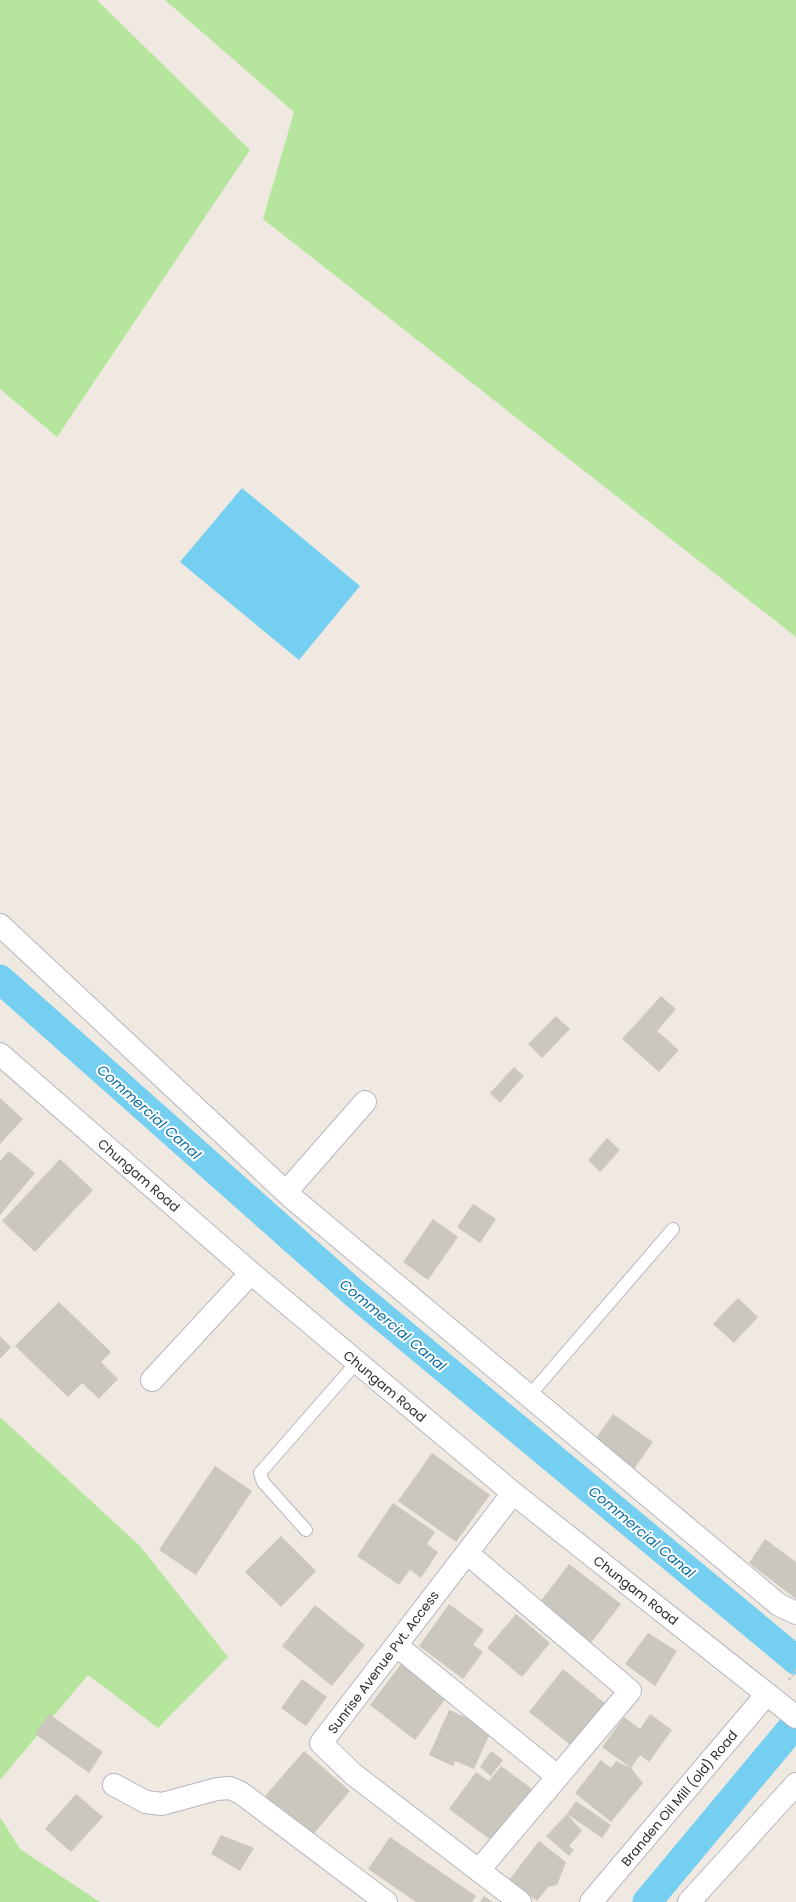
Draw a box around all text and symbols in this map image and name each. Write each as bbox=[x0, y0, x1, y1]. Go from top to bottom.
water label: Commercial Canal bbox=[93, 1060, 206, 1165]
street label: Chungam Road bbox=[93, 1134, 184, 1216]
water label: Commercial Canal bbox=[335, 1274, 451, 1376]
street label: Chungam Road bbox=[339, 1346, 430, 1427]
water label: Commercial Canal bbox=[584, 1481, 700, 1583]
street label: Chungam Road bbox=[589, 1551, 682, 1630]
street label: Sunrise Avenue Pvt. Access bbox=[323, 1587, 444, 1738]
street label: Branden Oil Mill (old) Road bbox=[617, 1726, 742, 1870]

